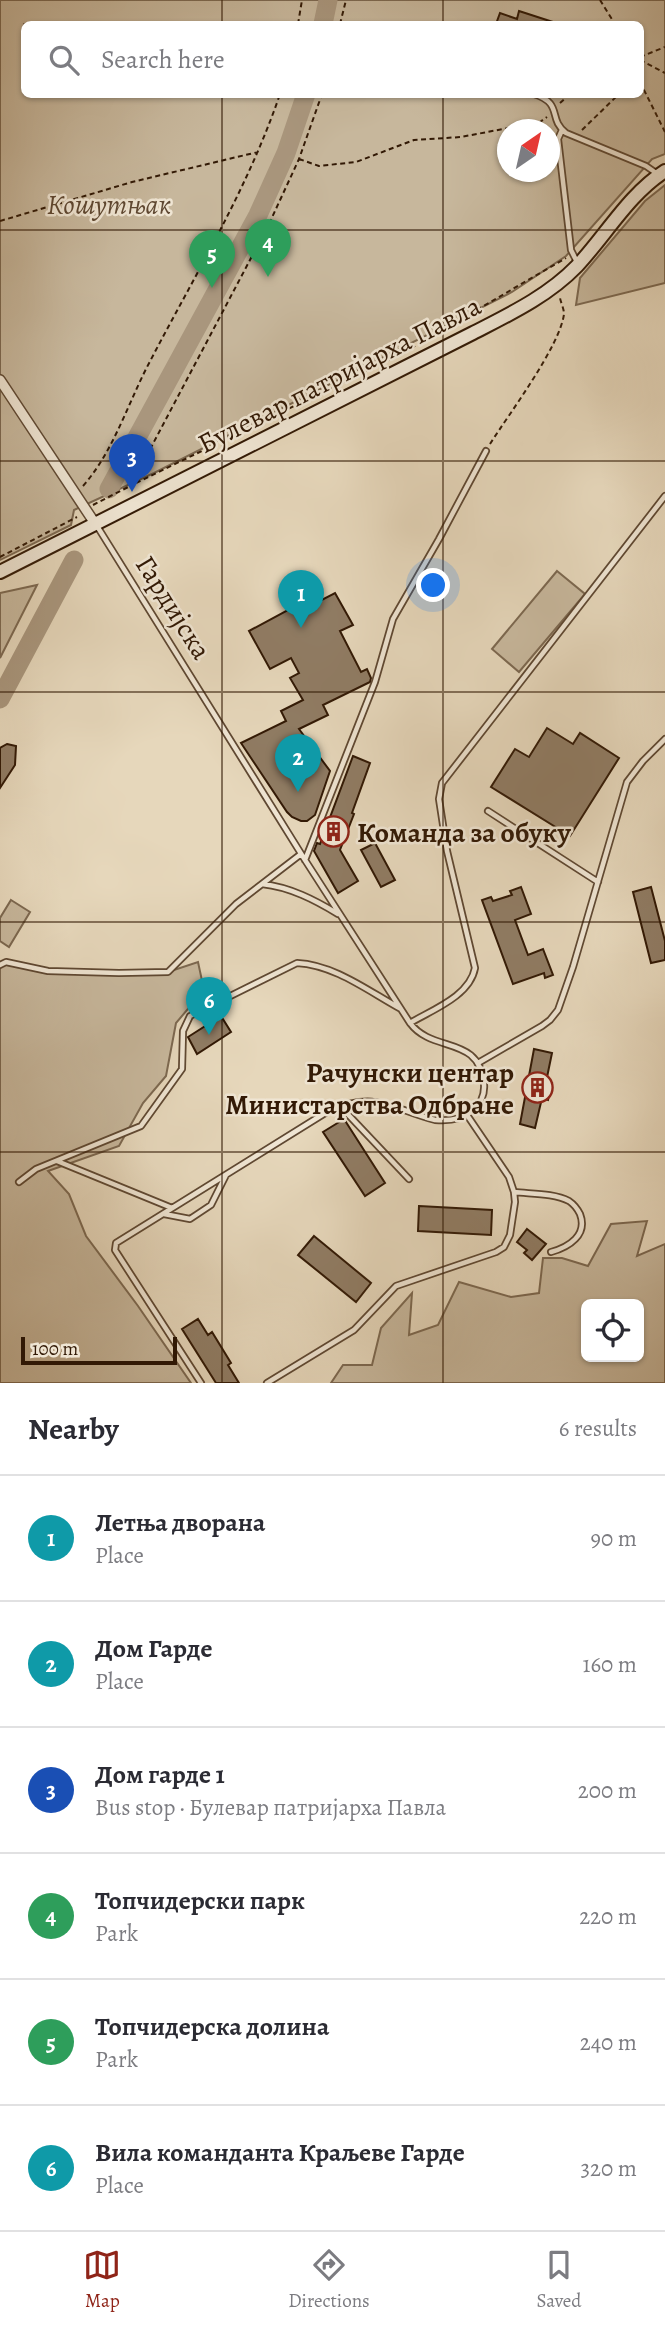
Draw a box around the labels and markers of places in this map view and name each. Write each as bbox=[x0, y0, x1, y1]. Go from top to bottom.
pin: 4 bbox=[245, 219, 291, 277]
pin: 5 bbox=[189, 230, 235, 288]
pin: 3 bbox=[109, 434, 155, 492]
pin: 1 bbox=[278, 570, 324, 628]
pin: 2 bbox=[275, 734, 321, 792]
place label: Команда за обуку bbox=[357, 814, 571, 852]
building icon: Команда за обуку bbox=[317, 815, 351, 849]
pin: 6 bbox=[186, 977, 232, 1035]
place label: Рачунски центар Министарства Одбране bbox=[225, 1054, 514, 1124]
building icon: Рачунски центар Министарства Одбране bbox=[520, 1071, 554, 1105]

